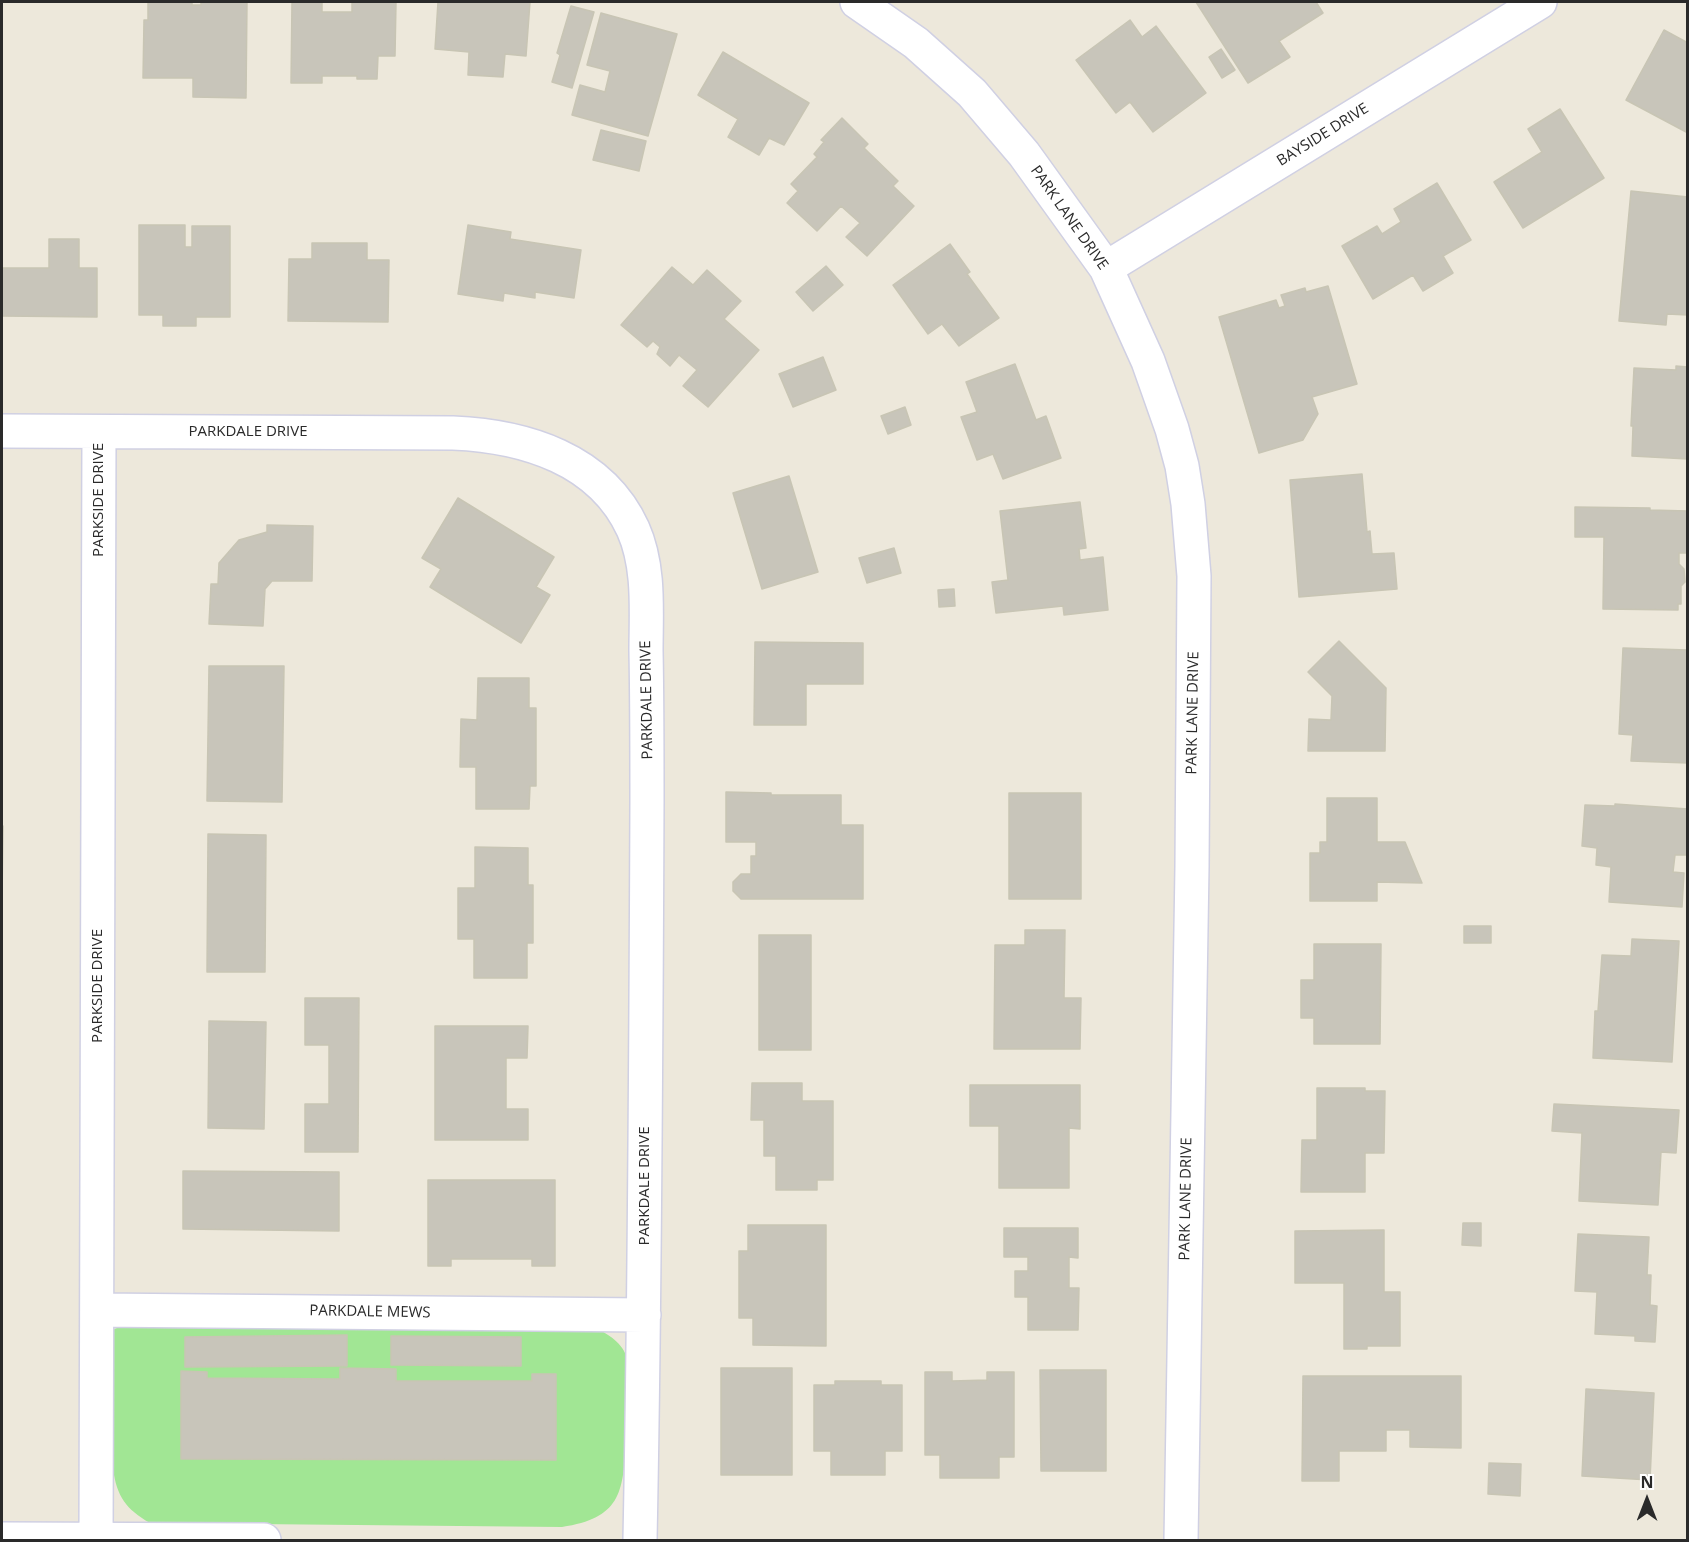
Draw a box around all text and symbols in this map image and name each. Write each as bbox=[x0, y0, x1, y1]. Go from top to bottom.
street label: BAYSIDE DRIVE bbox=[1274, 100, 1372, 170]
street label: PARK LANE DRIVE bbox=[1026, 162, 1112, 274]
street label: PARKDALE DRIVE bbox=[189, 423, 307, 441]
street label: PARKSIDE DRIVE bbox=[90, 443, 108, 557]
street label: PARKDALE DRIVE bbox=[637, 640, 657, 760]
street label: PARK LANE DRIVE bbox=[1183, 651, 1203, 775]
street label: PARKSIDE DRIVE bbox=[89, 929, 107, 1043]
street label: PARKDALE DRIVE bbox=[636, 1127, 654, 1245]
street label: PARK LANE DRIVE bbox=[1176, 1137, 1196, 1261]
street label: PARKDALE MEWS bbox=[309, 1302, 431, 1322]
north arrow bbox=[1617, 1470, 1677, 1530]
text: N bbox=[1640, 1471, 1654, 1493]

